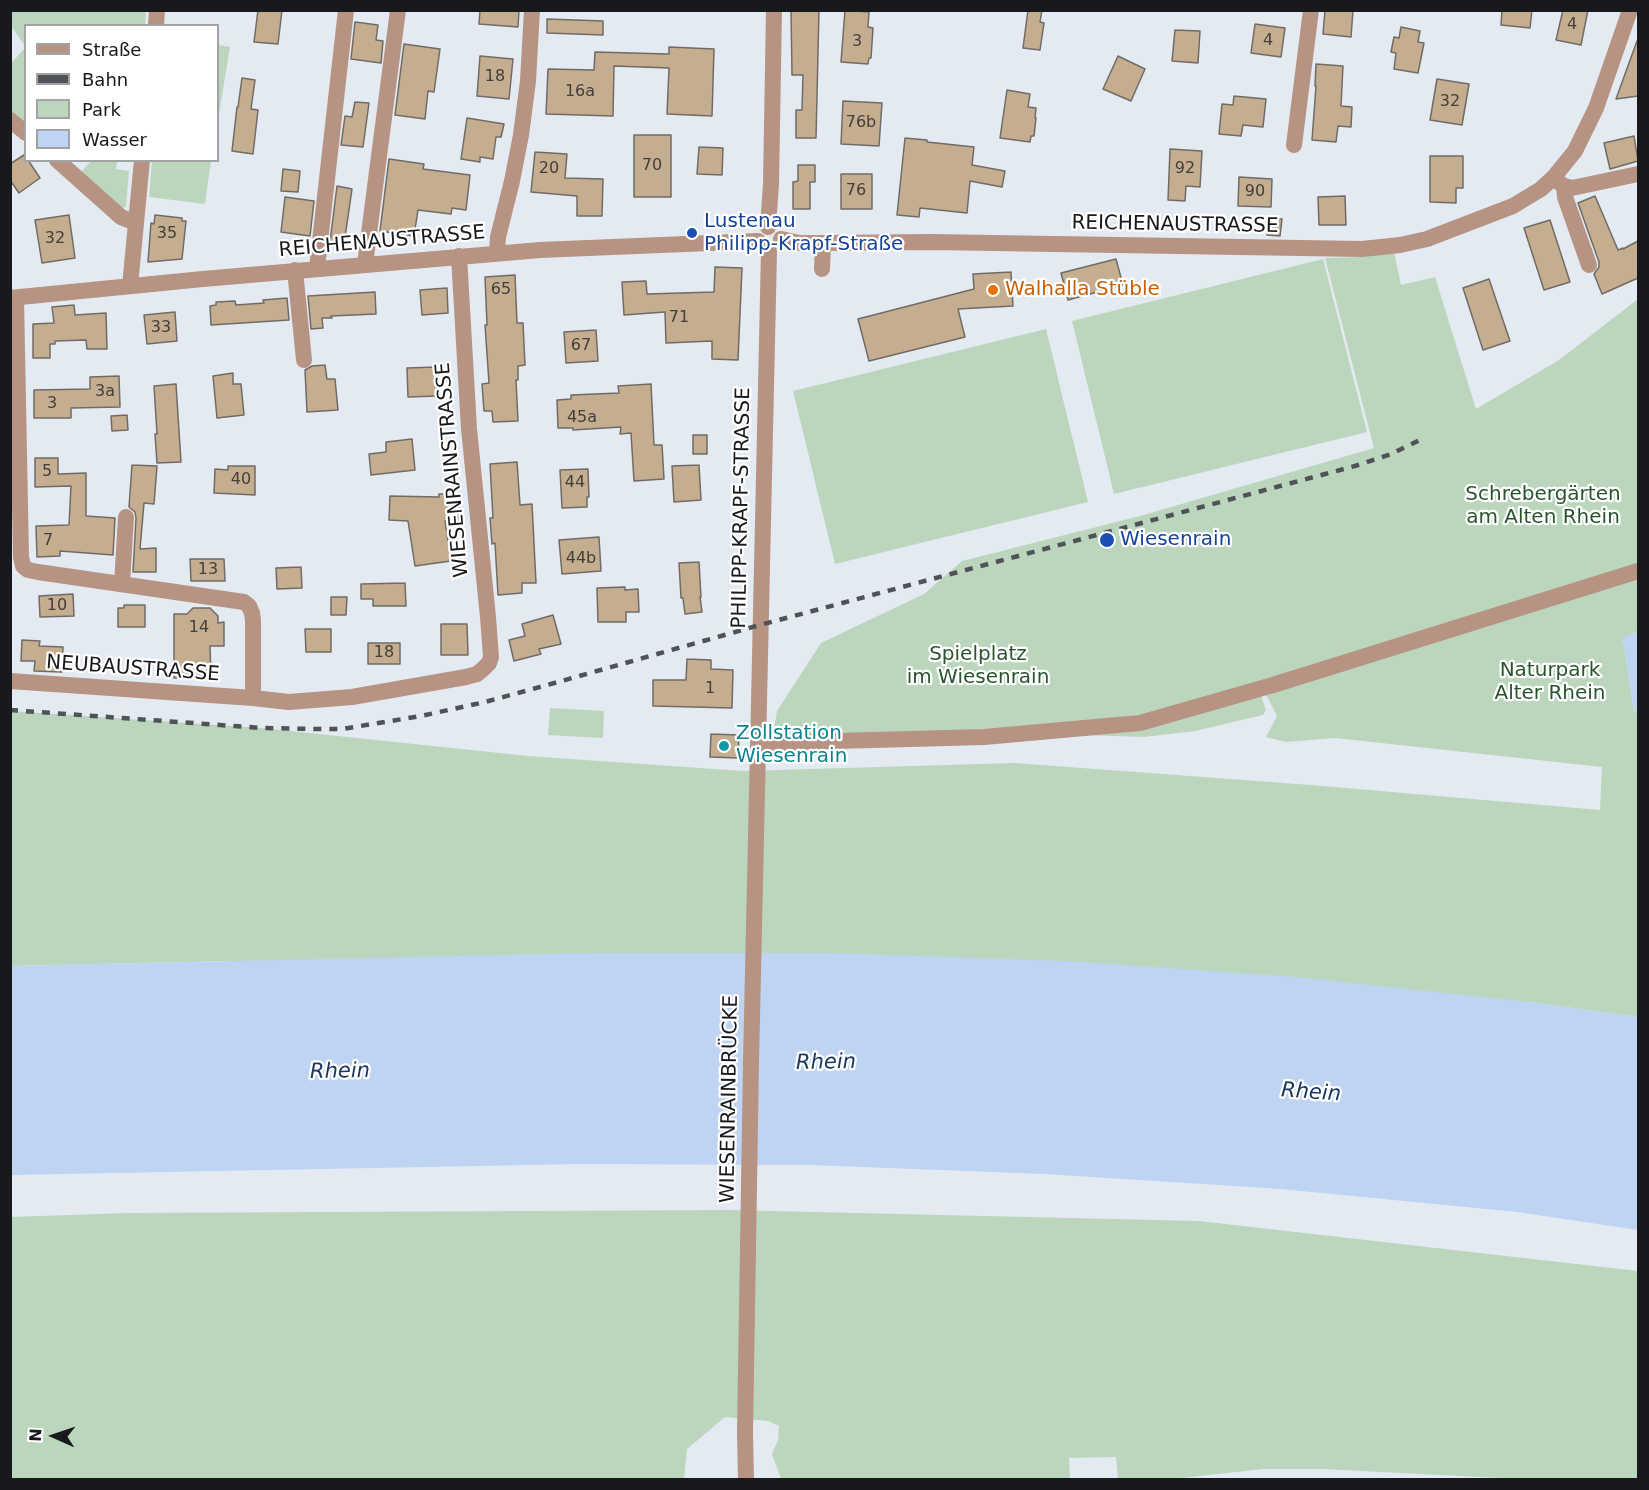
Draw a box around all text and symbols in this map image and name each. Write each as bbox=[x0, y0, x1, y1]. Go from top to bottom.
house number: 4 bbox=[1567, 15, 1577, 35]
legend bbox=[24, 24, 219, 162]
house number: 4 bbox=[1263, 31, 1273, 51]
house number: 3 bbox=[852, 32, 862, 52]
text: Straße bbox=[82, 39, 141, 60]
house number: 18 bbox=[485, 67, 505, 87]
text: Bahn bbox=[82, 69, 128, 90]
house number: 16a bbox=[565, 82, 595, 102]
house number: 32 bbox=[1440, 92, 1460, 112]
text: Park bbox=[82, 99, 121, 120]
house number: 76b bbox=[846, 113, 876, 133]
text: Wasser bbox=[82, 129, 147, 150]
house number: 70 bbox=[642, 156, 662, 176]
house number: 20 bbox=[539, 159, 559, 179]
house number: 92 bbox=[1175, 159, 1195, 179]
house number: 76 bbox=[846, 181, 866, 201]
house number: 90 bbox=[1245, 182, 1265, 202]
place label: Lustenau Philipp-Krapf-Straße bbox=[704, 210, 903, 257]
street label: REICHENAUSTRASSE bbox=[1071, 211, 1279, 239]
street label: REICHENAUSTRASSE bbox=[278, 221, 486, 263]
house number: 35 bbox=[157, 224, 177, 244]
marker: Lustenau Philipp-Krapf-Straße bbox=[685, 226, 699, 240]
house number: 32 bbox=[45, 229, 65, 249]
place label: Walhalla Stüble bbox=[1005, 278, 1160, 302]
house number: 65 bbox=[491, 280, 511, 300]
marker: Walhalla Stüble bbox=[986, 283, 1000, 297]
house number: 71 bbox=[669, 308, 689, 328]
house number: 33 bbox=[151, 318, 171, 338]
house number: 67 bbox=[571, 336, 591, 356]
street label: WIESENRAINSTRASSE bbox=[432, 361, 474, 579]
house number: 3a bbox=[95, 382, 115, 402]
street label: PHILIPP-KRAPF-STRASSE bbox=[728, 387, 756, 629]
house number: 3 bbox=[47, 394, 57, 414]
house number: 45a bbox=[567, 408, 597, 428]
house number: 5 bbox=[42, 462, 52, 482]
house number: 40 bbox=[231, 470, 251, 490]
house number: 44 bbox=[565, 473, 585, 493]
park label: Schrebergärten am Alten Rhein bbox=[1465, 483, 1621, 530]
place label: Wiesenrain bbox=[1120, 528, 1231, 552]
house number: 7 bbox=[43, 531, 53, 551]
marker: Wiesenrain bbox=[1098, 531, 1116, 549]
house number: 44b bbox=[566, 549, 596, 569]
house number: 13 bbox=[198, 560, 218, 580]
house number: 10 bbox=[47, 596, 67, 616]
house number: 14 bbox=[189, 618, 209, 638]
house number: 18 bbox=[374, 643, 394, 663]
park label: Spielplatz im Wiesenrain bbox=[907, 643, 1049, 690]
street label: NEUBAUSTRASSE bbox=[45, 651, 221, 687]
park label: Naturpark Alter Rhein bbox=[1494, 659, 1606, 706]
house number: 1 bbox=[705, 679, 715, 699]
place label: Zollstation Wiesenrain bbox=[736, 722, 847, 769]
marker: Zollstation Wiesenrain bbox=[717, 739, 731, 753]
street label: WIESENRAINBRÜCKE bbox=[716, 995, 744, 1203]
water label: Rhein bbox=[796, 1050, 856, 1076]
water label: Rhein bbox=[310, 1059, 370, 1085]
water label: Rhein bbox=[1280, 1078, 1342, 1108]
north arrow bbox=[24, 1406, 84, 1466]
text: N bbox=[26, 1428, 45, 1442]

